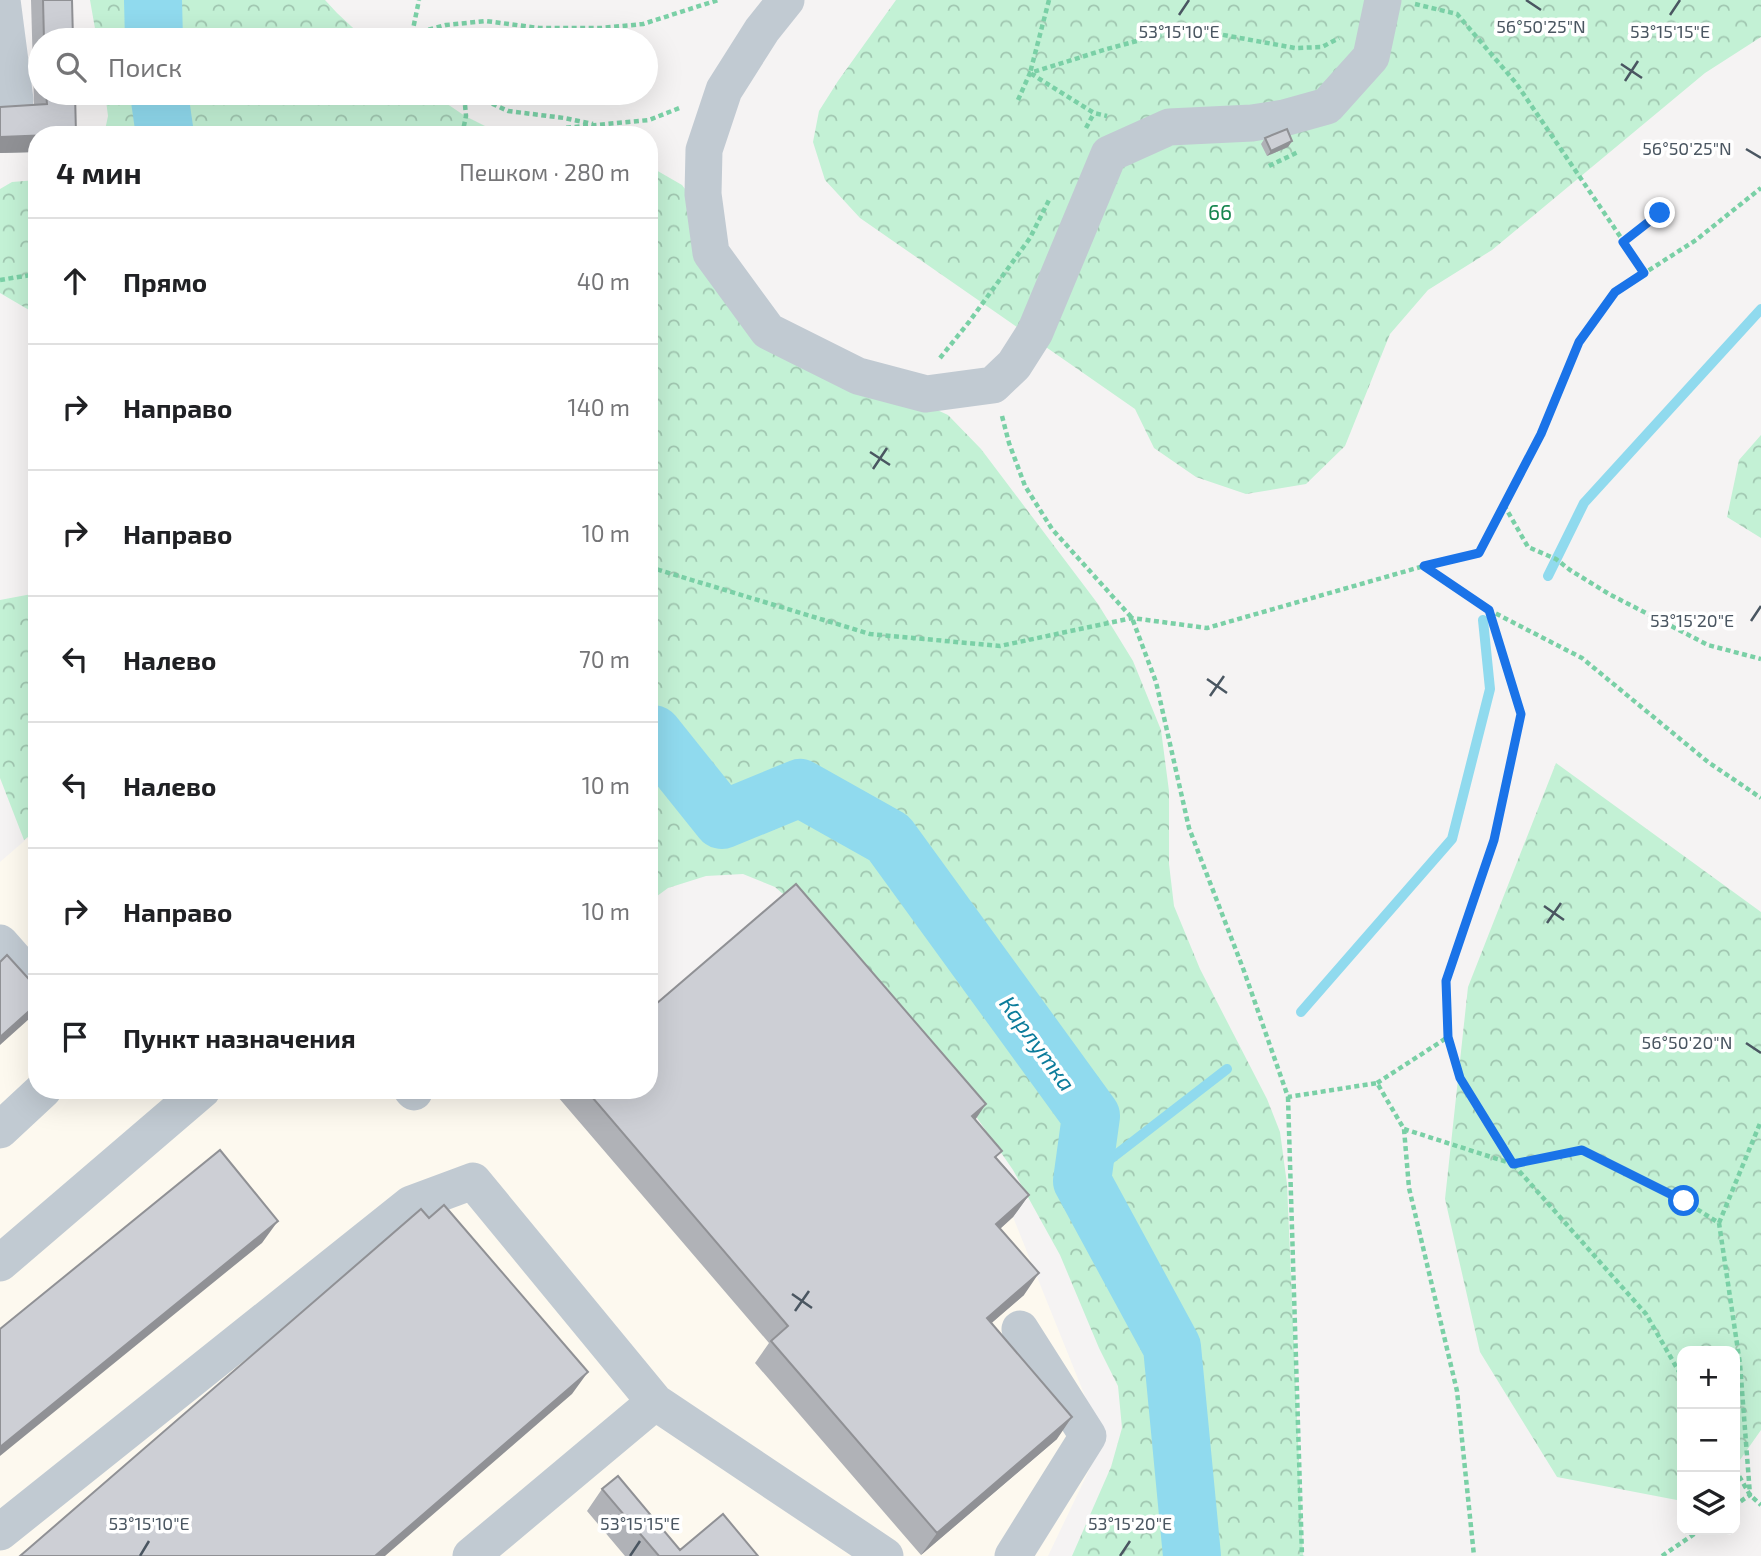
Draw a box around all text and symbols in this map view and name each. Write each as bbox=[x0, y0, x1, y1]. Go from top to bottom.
text: 56°50'25"N bbox=[1496, 15, 1586, 37]
text: 53°15'10"E bbox=[1138, 20, 1220, 42]
text: 53°15'15"E bbox=[1630, 20, 1710, 42]
search box bbox=[28, 28, 658, 105]
icon: search bbox=[52, 48, 90, 86]
text: Поиск bbox=[108, 51, 182, 82]
text: 56°50'25"N bbox=[1642, 137, 1732, 159]
text: 4 мин bbox=[56, 154, 142, 190]
text: Пешком · 280 m bbox=[459, 158, 630, 186]
route end bbox=[1644, 197, 1675, 228]
park label: 66 bbox=[1208, 199, 1232, 224]
icon: ahead bbox=[56, 262, 94, 300]
text: Прямо bbox=[123, 266, 207, 297]
text: 40 m bbox=[577, 267, 630, 295]
icon: right bbox=[56, 388, 94, 426]
text: Направо bbox=[123, 392, 232, 423]
text: 140 m bbox=[568, 393, 630, 421]
icon: right bbox=[56, 514, 94, 552]
text: Направо bbox=[123, 518, 232, 549]
text: 10 m bbox=[582, 519, 630, 547]
text: 53°15'20"E bbox=[1650, 609, 1734, 631]
icon: left bbox=[56, 640, 94, 678]
text: Налево bbox=[123, 644, 216, 675]
text: 70 m bbox=[579, 645, 630, 673]
icon: left bbox=[56, 766, 94, 804]
text: Налево bbox=[123, 770, 216, 801]
text: 10 m bbox=[582, 771, 630, 799]
icon: right bbox=[56, 892, 94, 930]
text: Направо bbox=[123, 896, 232, 927]
text: 10 m bbox=[582, 897, 630, 925]
water label: Карлутка bbox=[994, 990, 1082, 1096]
icon: arrive bbox=[56, 1018, 94, 1056]
text: Пункт назначения bbox=[123, 1022, 356, 1053]
text: 56°50'20"N bbox=[1642, 1031, 1732, 1053]
route start bbox=[1668, 1185, 1699, 1216]
map controls bbox=[1677, 1346, 1740, 1535]
button: + bbox=[1677, 1346, 1740, 1409]
button: − bbox=[1677, 1409, 1740, 1472]
button: layers bbox=[1677, 1472, 1740, 1535]
text: 53°15'10"E bbox=[108, 1512, 190, 1534]
text: 53°15'15"E bbox=[600, 1512, 680, 1534]
text: 53°15'20"E bbox=[1088, 1512, 1172, 1534]

